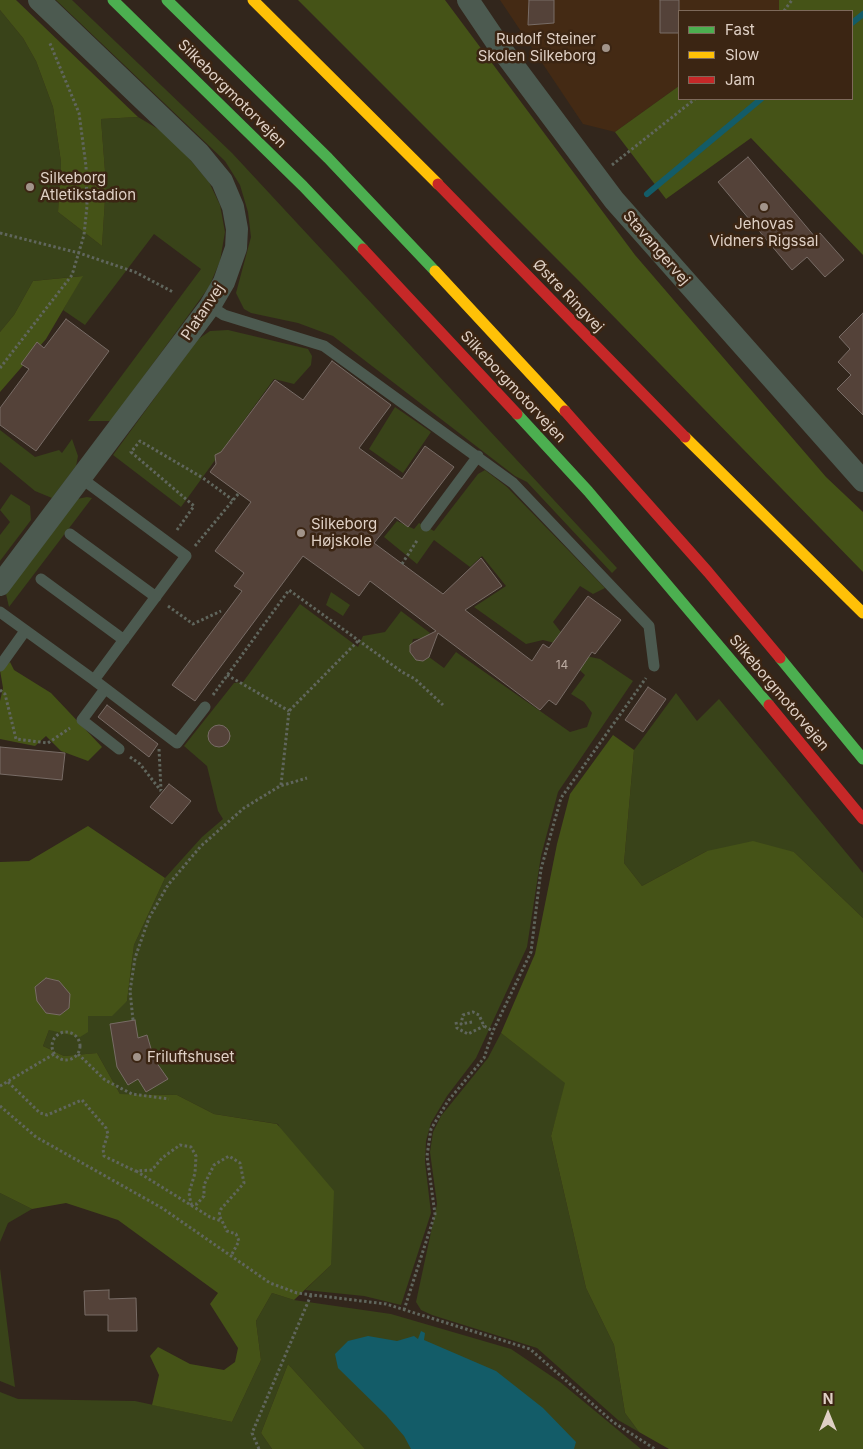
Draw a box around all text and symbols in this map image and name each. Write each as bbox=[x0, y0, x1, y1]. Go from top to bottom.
legend bbox=[678, 10, 853, 100]
text: Fast bbox=[725, 20, 755, 39]
place label: Rudolf Steiner Skolen Silkeborg bbox=[478, 30, 596, 65]
street label: Silkeborgmotorvejen bbox=[174, 36, 290, 152]
marker: Rudolf Steiner Skolen Silkeborg bbox=[600, 42, 612, 54]
text: Slow bbox=[725, 45, 759, 64]
text: Jam bbox=[725, 70, 755, 89]
place label: Silkeborg Atletikstadion bbox=[40, 169, 136, 204]
marker: Silkeborg Atletikstadion bbox=[24, 181, 36, 193]
marker: Jehovas Vidners Rigssal bbox=[758, 201, 770, 213]
street label: Stavangervej bbox=[619, 207, 693, 289]
place label: Jehovas Vidners Rigssal bbox=[710, 215, 818, 250]
street label: Østre Ringvej bbox=[529, 256, 607, 336]
street label: Platanvej bbox=[178, 280, 228, 344]
street label: Silkeborgmotorvejen bbox=[457, 327, 569, 447]
place label: Silkeborg Højskole bbox=[311, 515, 377, 550]
marker: Silkeborg Højskole bbox=[295, 527, 307, 539]
street label: Silkeborgmotorvejen bbox=[725, 631, 833, 755]
house number: 14 bbox=[556, 658, 568, 672]
place label: Friluftshuset bbox=[147, 1048, 234, 1066]
marker: Friluftshuset bbox=[131, 1051, 143, 1063]
north arrow bbox=[803, 1389, 853, 1439]
text: N bbox=[823, 1390, 833, 1407]

